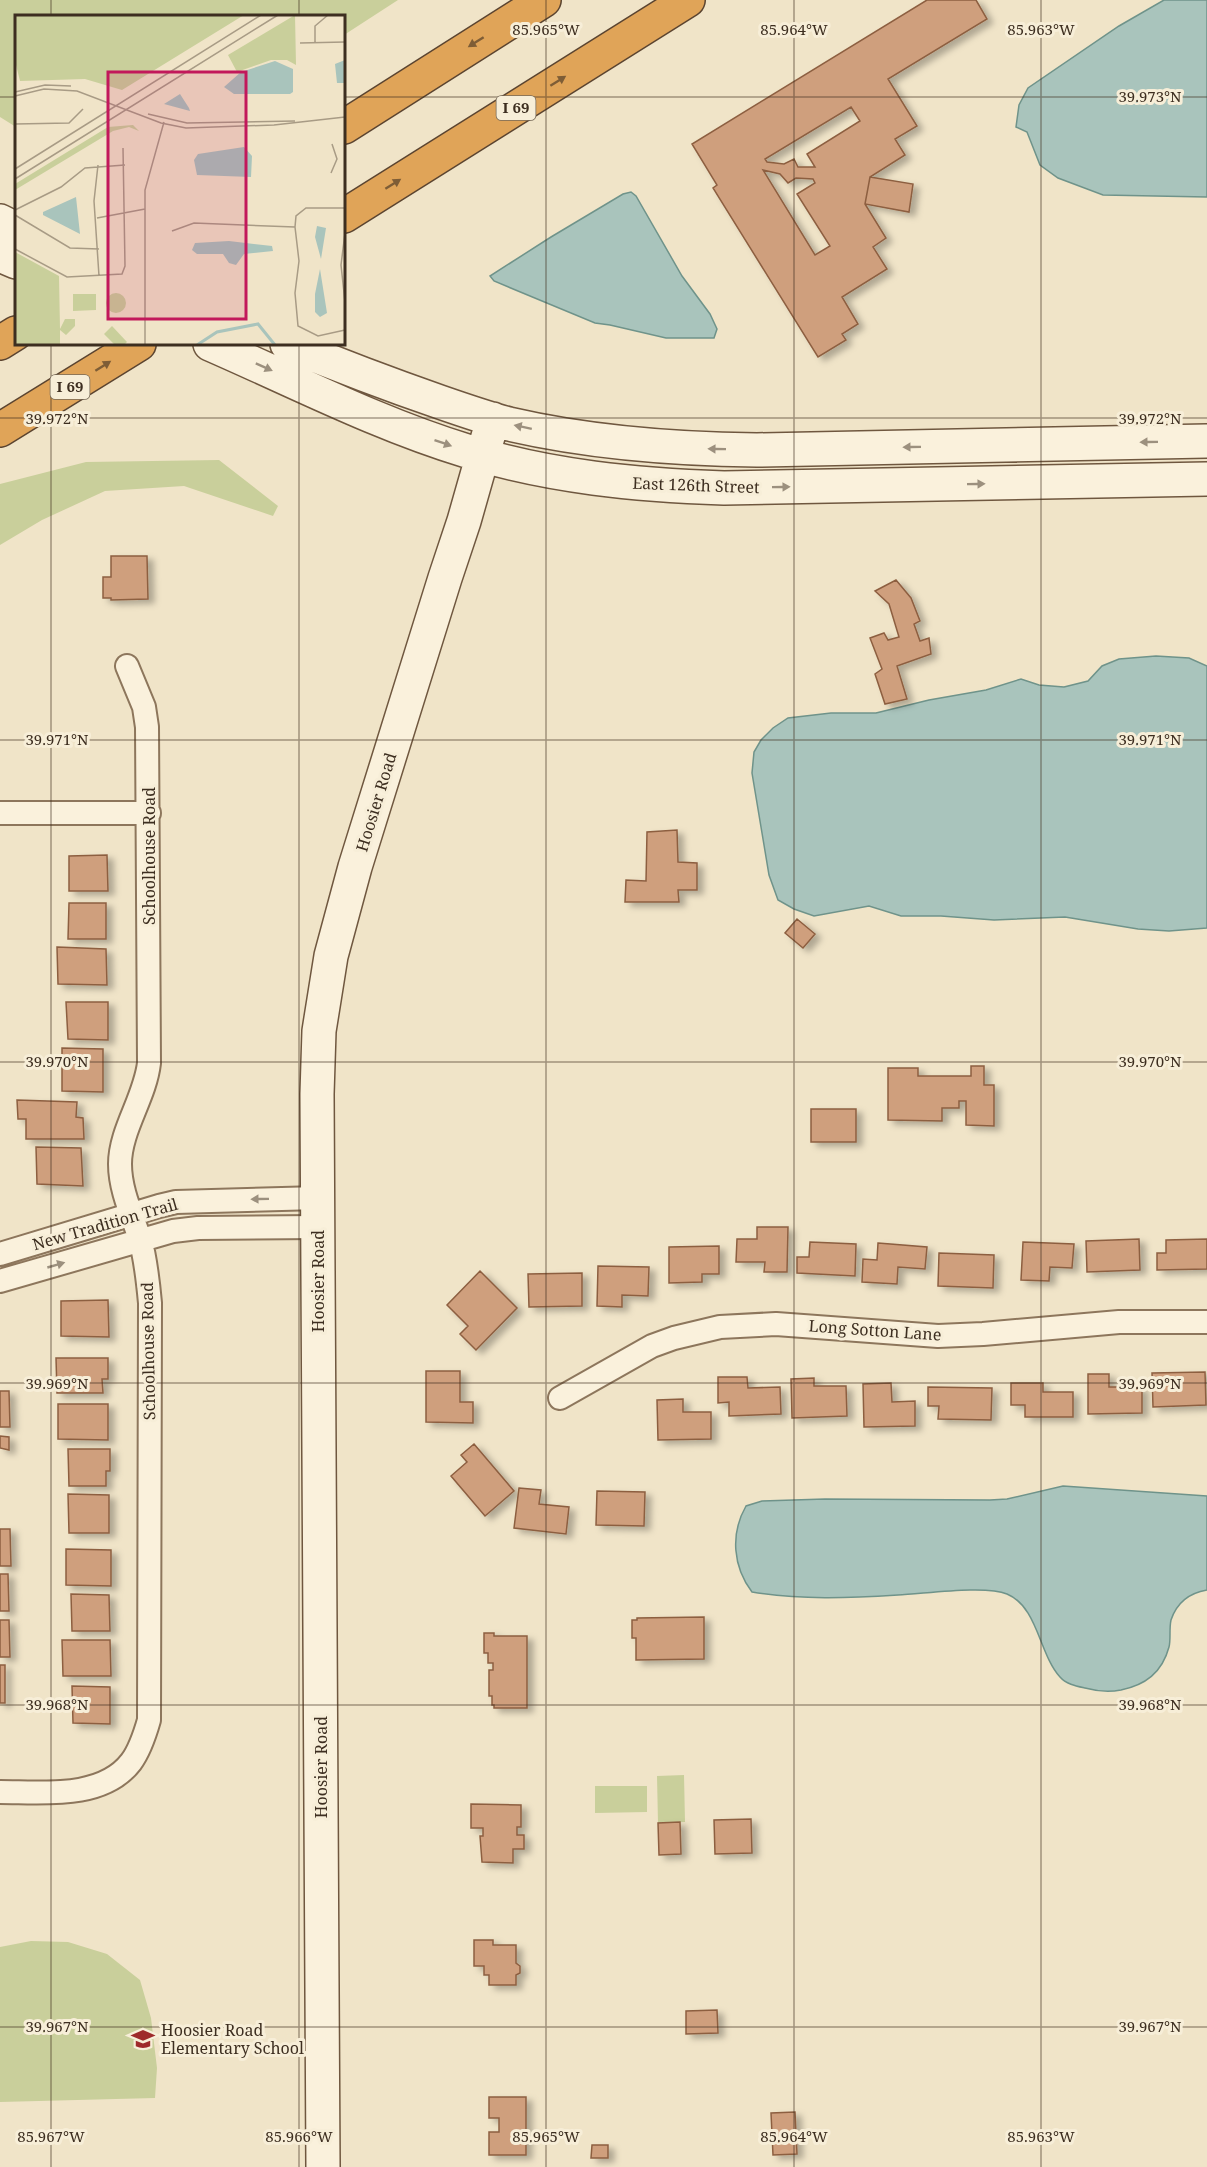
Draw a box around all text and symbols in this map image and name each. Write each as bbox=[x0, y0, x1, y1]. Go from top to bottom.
inset map bbox=[15, 15, 345, 345]
text: 85.965°W bbox=[512, 19, 580, 39]
text: 85.964°W bbox=[760, 19, 828, 39]
text: 85.963°W bbox=[1007, 19, 1075, 39]
one-way arrow bbox=[468, 37, 485, 48]
one-way arrow bbox=[550, 76, 566, 87]
text: 39.973°N bbox=[1118, 86, 1182, 106]
road number: I 69 bbox=[496, 96, 536, 120]
one-way arrow bbox=[385, 179, 401, 190]
one-way arrow bbox=[95, 361, 111, 372]
one-way arrow bbox=[255, 363, 273, 372]
road number: I 69 bbox=[50, 375, 90, 399]
text: 39.972°N bbox=[25, 408, 89, 428]
text: 39.972°N bbox=[1118, 408, 1182, 428]
one-way arrow bbox=[514, 421, 533, 431]
one-way arrow bbox=[1139, 438, 1158, 447]
one-way arrow bbox=[434, 439, 452, 449]
one-way arrow bbox=[902, 442, 921, 452]
one-way arrow bbox=[707, 444, 726, 454]
street label: East 126th Street bbox=[632, 472, 760, 498]
one-way arrow bbox=[966, 479, 985, 488]
one-way arrow bbox=[771, 482, 790, 492]
text: 39.971°N bbox=[25, 729, 89, 749]
text: 39.971°N bbox=[1118, 729, 1182, 749]
street label: Hoosier Road bbox=[351, 750, 402, 854]
street label: Schoolhouse Road bbox=[138, 787, 160, 925]
text: 39.970°N bbox=[25, 1051, 89, 1071]
text: 39.970°N bbox=[1118, 1051, 1182, 1071]
street label: New Tradition Trail bbox=[30, 1193, 180, 1255]
one-way arrow bbox=[251, 1194, 270, 1204]
street label: Hoosier Road bbox=[307, 1230, 329, 1332]
one-way arrow bbox=[47, 1260, 65, 1269]
street label: Schoolhouse Road bbox=[136, 1282, 160, 1420]
street label: Long Sotton Lane bbox=[808, 1314, 942, 1346]
text: 39.969°N bbox=[25, 1373, 89, 1393]
text: 39.969°N bbox=[1118, 1373, 1182, 1393]
text: 39.968°N bbox=[25, 1694, 89, 1714]
text: 39.968°N bbox=[1118, 1694, 1182, 1714]
street label: Hoosier Road bbox=[310, 1716, 332, 1818]
text: 39.967°N bbox=[25, 2016, 89, 2036]
text: 39.967°N bbox=[1118, 2016, 1182, 2036]
place label: Hoosier Road Elementary School bbox=[161, 2019, 304, 2059]
school or university icon: Hoosier Road Elementary School bbox=[130, 2026, 156, 2052]
text: 85.967°W bbox=[17, 2126, 85, 2146]
text: 85.966°W bbox=[265, 2126, 333, 2146]
text: 85.965°W bbox=[512, 2126, 580, 2146]
text: 85.964°W bbox=[760, 2126, 828, 2146]
text: 85.963°W bbox=[1007, 2126, 1075, 2146]

